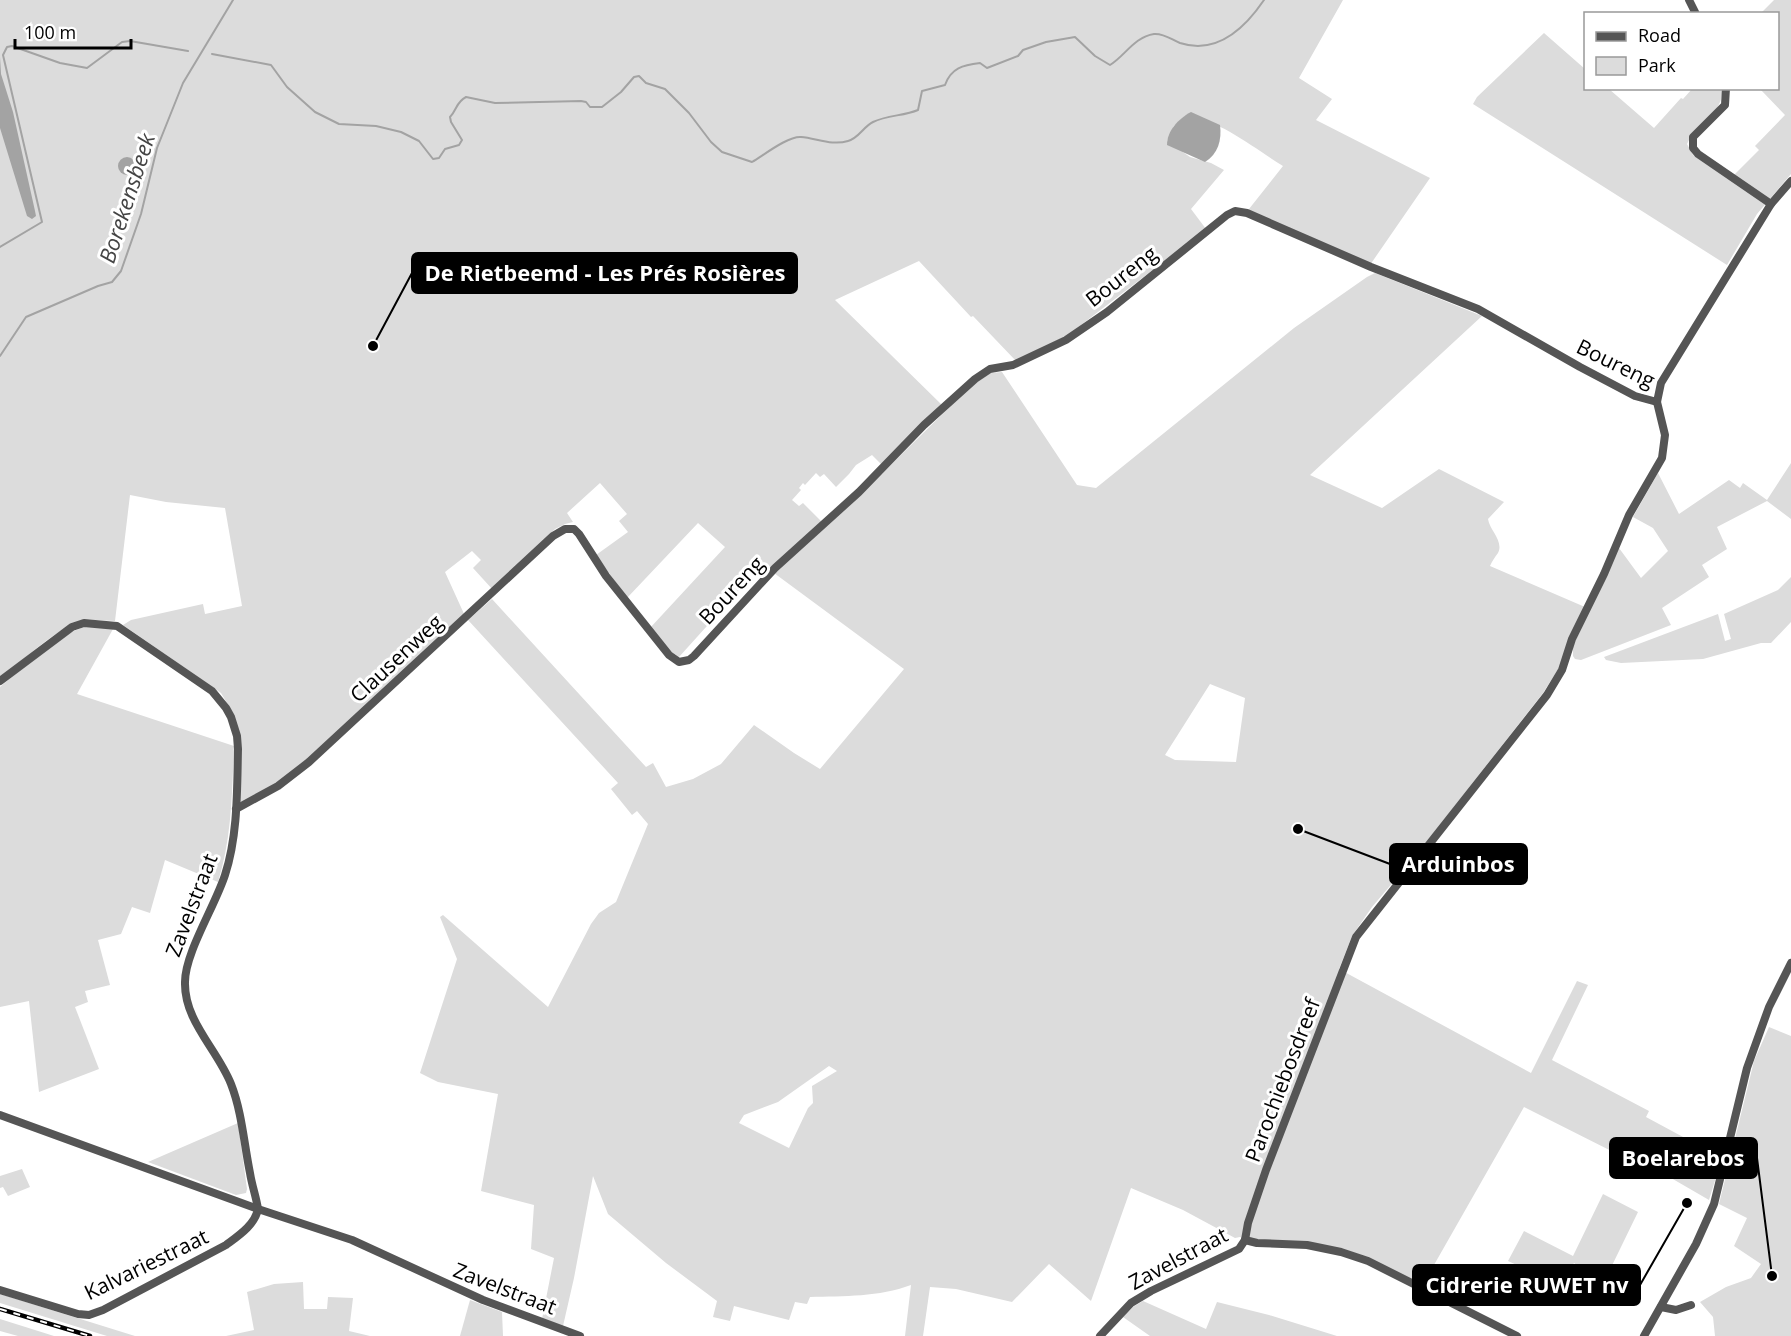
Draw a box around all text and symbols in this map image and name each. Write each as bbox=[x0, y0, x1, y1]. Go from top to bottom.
scale bar bbox=[15, 12, 130, 50]
legend bbox=[1584, 12, 1779, 90]
text: 100 m bbox=[24, 20, 76, 44]
text: Road bbox=[1638, 23, 1681, 47]
text: Park bbox=[1638, 53, 1676, 77]
water label: Borekensbeek bbox=[91, 128, 161, 267]
street label: Boureng bbox=[1079, 239, 1163, 313]
callout: De Rietbeemd - Les Prés Rosières bbox=[412, 253, 797, 293]
text: De Rietbeemd - Les Prés Rosières bbox=[425, 257, 786, 287]
street label: Boureng bbox=[1572, 332, 1660, 394]
street label: Boureng bbox=[692, 550, 770, 630]
street label: Clausenweg bbox=[344, 608, 448, 708]
callout: Arduinbos bbox=[1390, 844, 1527, 884]
text: Arduinbos bbox=[1401, 848, 1515, 878]
street label: Zavelstraat bbox=[159, 849, 223, 961]
street label: Parochiebosdreef bbox=[1238, 992, 1327, 1166]
callout: Boelarebos bbox=[1610, 1138, 1757, 1178]
text: Boelarebos bbox=[1622, 1142, 1744, 1172]
street label: Zavelstraat bbox=[1124, 1220, 1232, 1296]
street label: Kalvariestraat bbox=[79, 1222, 213, 1306]
street label: Zavelstraat bbox=[449, 1256, 561, 1320]
callout: Cidrerie RUWET nv bbox=[1413, 1265, 1640, 1305]
text: Cidrerie RUWET nv bbox=[1425, 1269, 1629, 1299]

